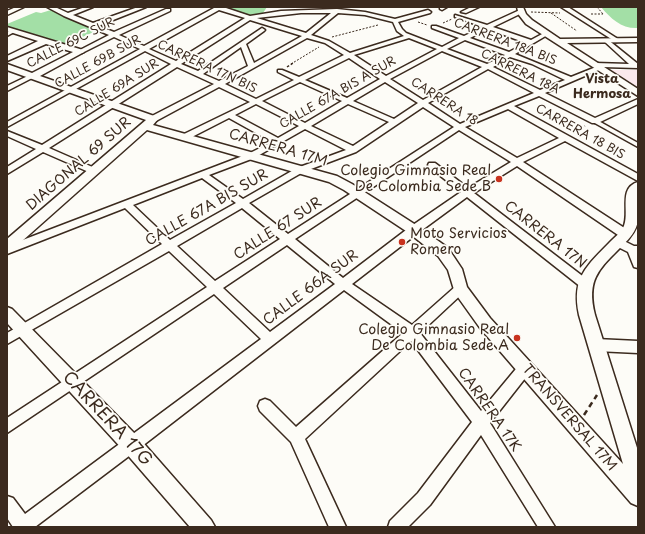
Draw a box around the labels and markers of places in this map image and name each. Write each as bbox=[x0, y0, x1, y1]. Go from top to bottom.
place label: Colegio Gimnasio Real De Colombia Sede B bbox=[340, 163, 491, 196]
marker: Colegio Gimnasio Real De Colombia Sede B bbox=[494, 174, 504, 184]
place label: Moto Servicios Romero bbox=[410, 226, 507, 258]
marker: Moto Servicios Romero bbox=[397, 237, 407, 247]
place label: Colegio Gimnasio Real De Colombia Sede A bbox=[358, 322, 509, 354]
marker: Colegio Gimnasio Real De Colombia Sede A bbox=[512, 333, 522, 343]

